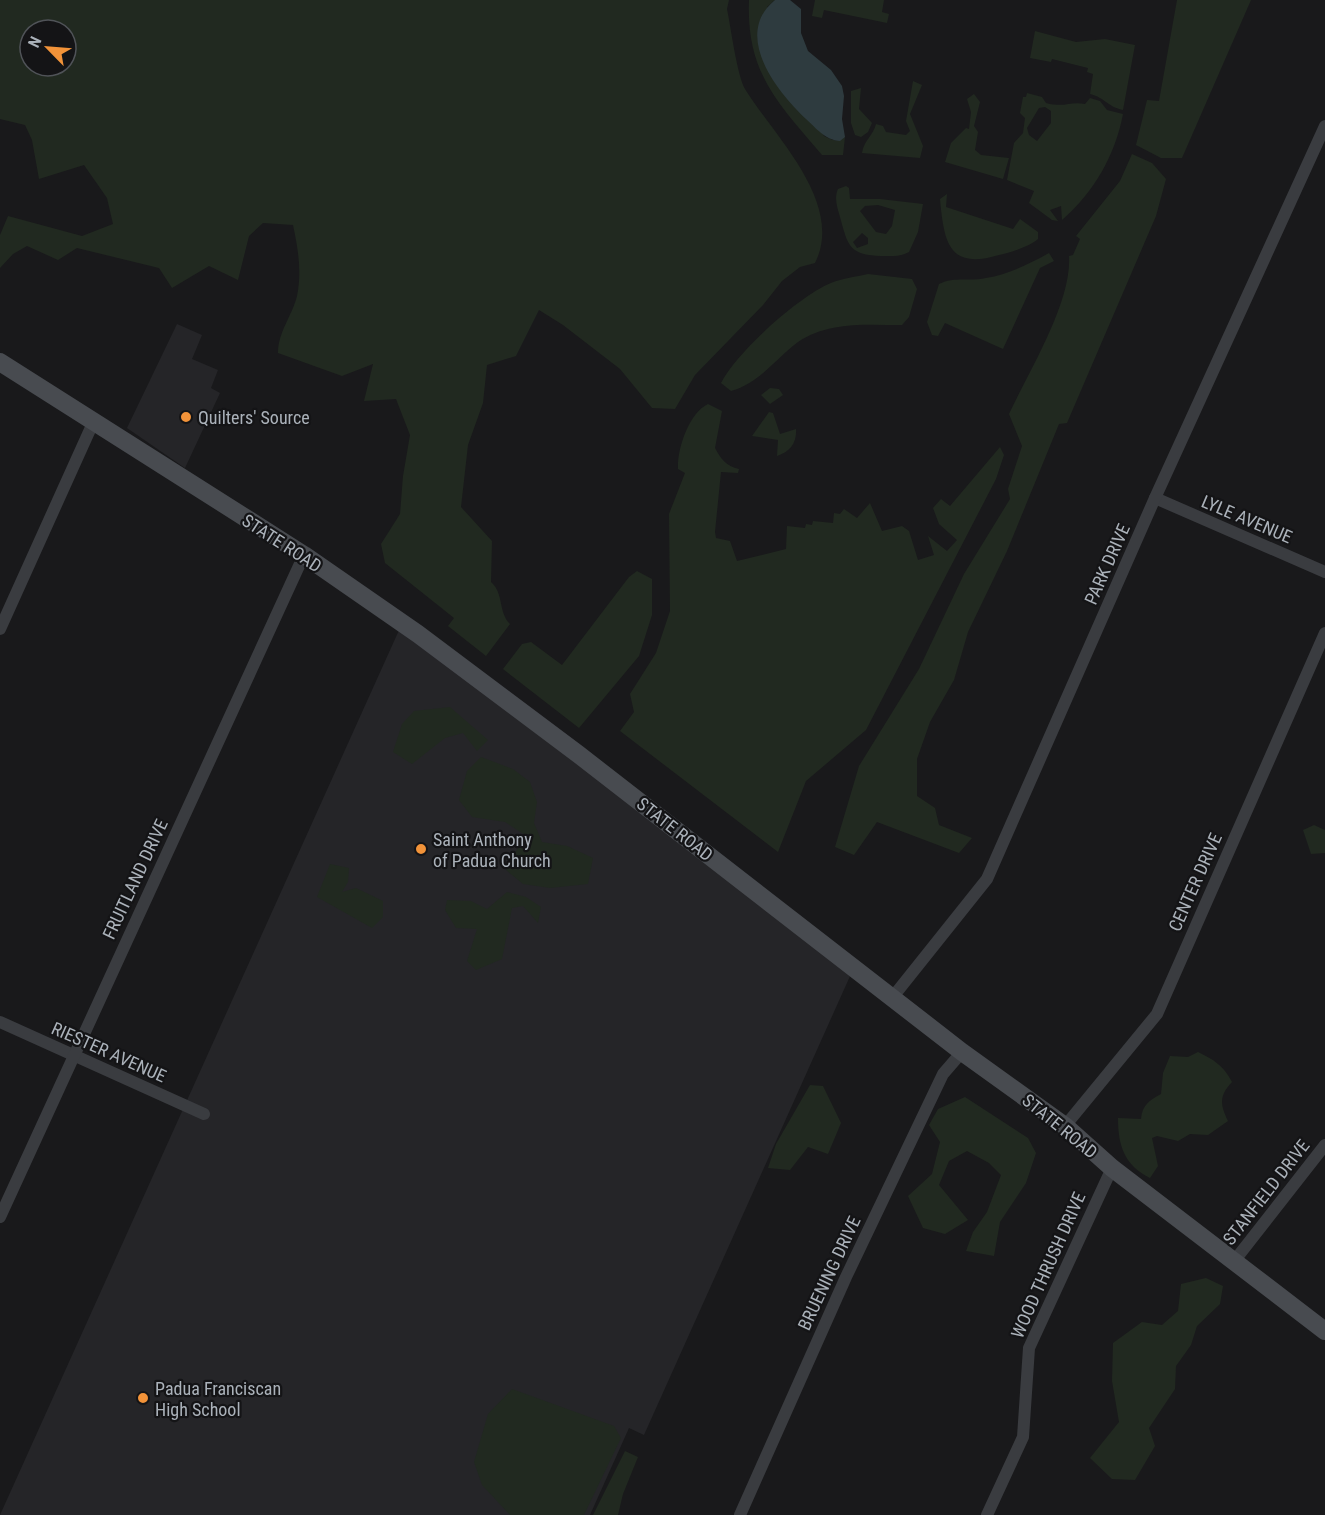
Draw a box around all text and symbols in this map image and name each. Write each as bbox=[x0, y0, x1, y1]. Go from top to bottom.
north arrow bbox=[18, 18, 78, 78]
text: N bbox=[24, 33, 46, 50]
place label: Quilters' Source bbox=[198, 407, 310, 428]
marker: Quilters' Source bbox=[179, 410, 193, 424]
street label: LYLE AVENUE bbox=[1199, 490, 1296, 548]
street label: STATE ROAD bbox=[238, 510, 326, 576]
street label: PARK DRIVE bbox=[1080, 520, 1134, 608]
street label: STATE ROAD bbox=[633, 793, 717, 865]
street label: FRUITLAND DRIVE bbox=[98, 816, 172, 942]
place label: Saint Anthony of Padua Church bbox=[433, 829, 551, 871]
street label: CENTER DRIVE bbox=[1164, 830, 1226, 934]
marker: Saint Anthony of Padua Church bbox=[414, 842, 428, 856]
street label: RIESTER AVENUE bbox=[48, 1017, 170, 1087]
street label: STATE ROAD bbox=[1018, 1089, 1102, 1163]
street label: STANFIELD DRIVE bbox=[1218, 1135, 1314, 1249]
street label: WOOD THRUSH DRIVE bbox=[1006, 1189, 1090, 1341]
street label: BRUENING DRIVE bbox=[793, 1213, 865, 1333]
place label: Padua Franciscan High School bbox=[155, 1378, 281, 1420]
marker: Padua Franciscan High School bbox=[136, 1391, 150, 1405]

